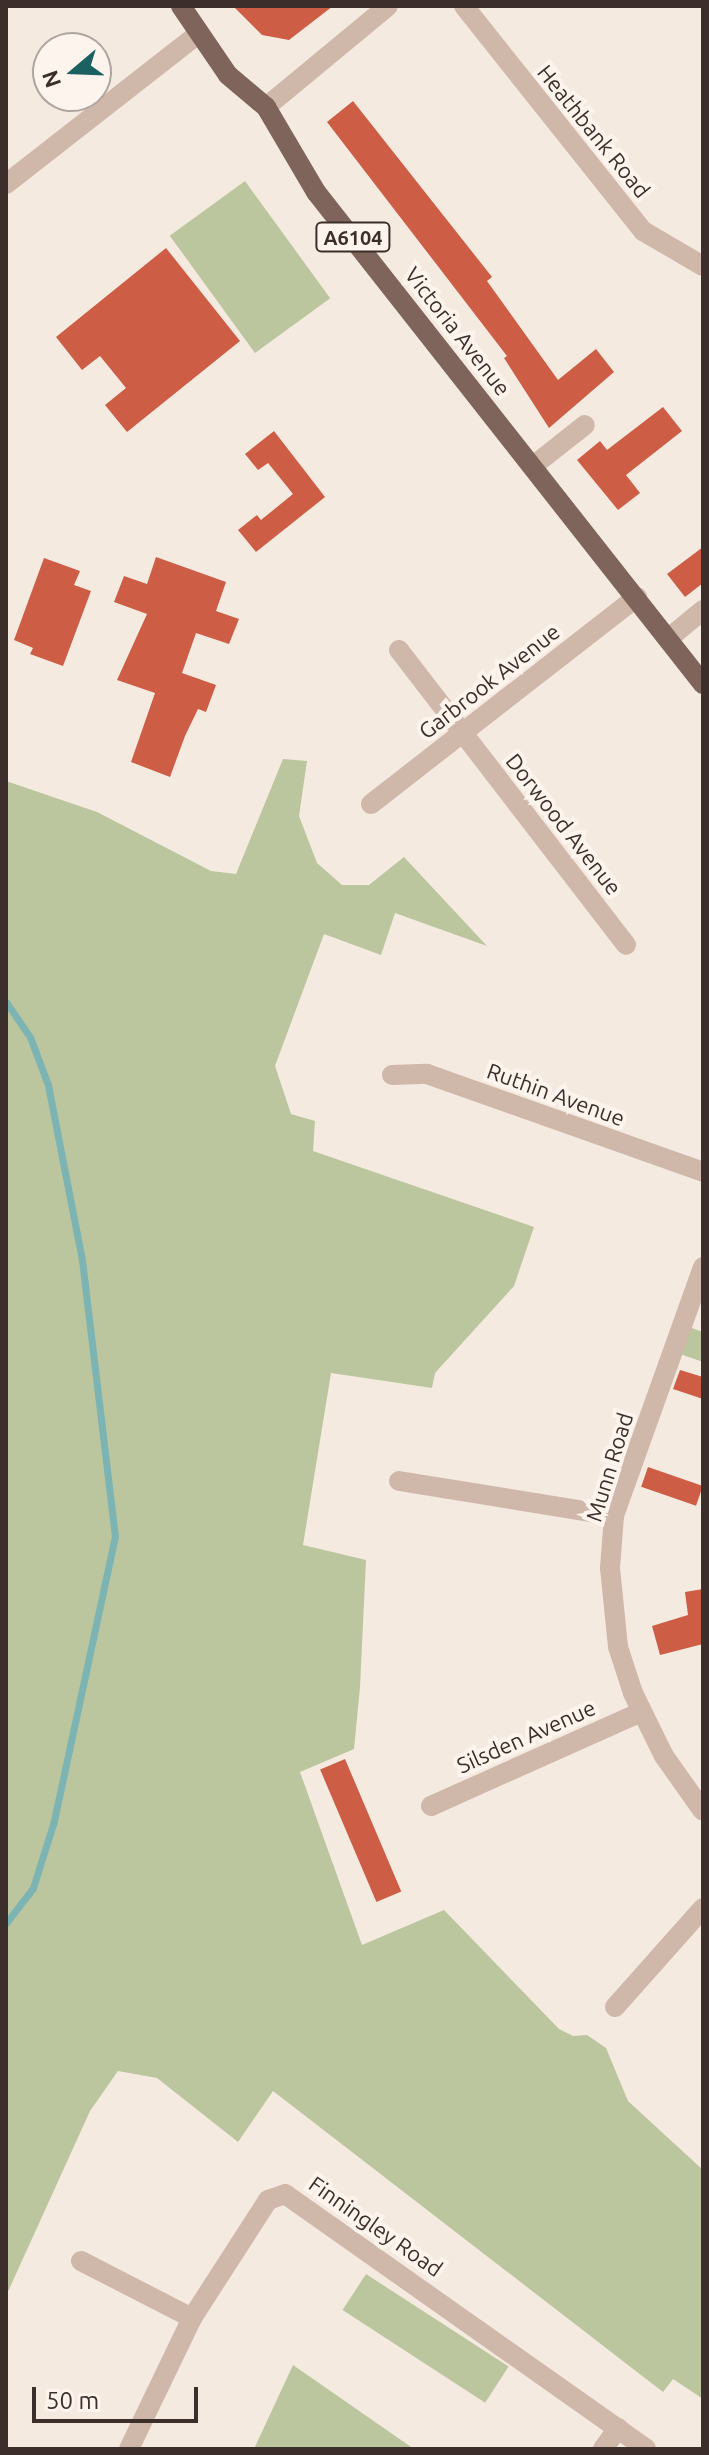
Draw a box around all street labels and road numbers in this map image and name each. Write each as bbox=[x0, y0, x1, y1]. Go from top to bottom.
street label: Heathbank Road bbox=[532, 59, 656, 203]
road number: A6104 bbox=[315, 221, 391, 253]
street label: Victoria Avenue bbox=[400, 261, 516, 401]
street label: Garbrook Avenue bbox=[413, 618, 565, 744]
street label: Dorwood Avenue bbox=[501, 748, 627, 900]
street label: Ruthin Avenue bbox=[484, 1057, 628, 1131]
street label: Munn Road bbox=[580, 1409, 638, 1525]
street label: Silsden Avenue bbox=[453, 1694, 599, 1778]
street label: Finningley Road bbox=[304, 2170, 448, 2282]

